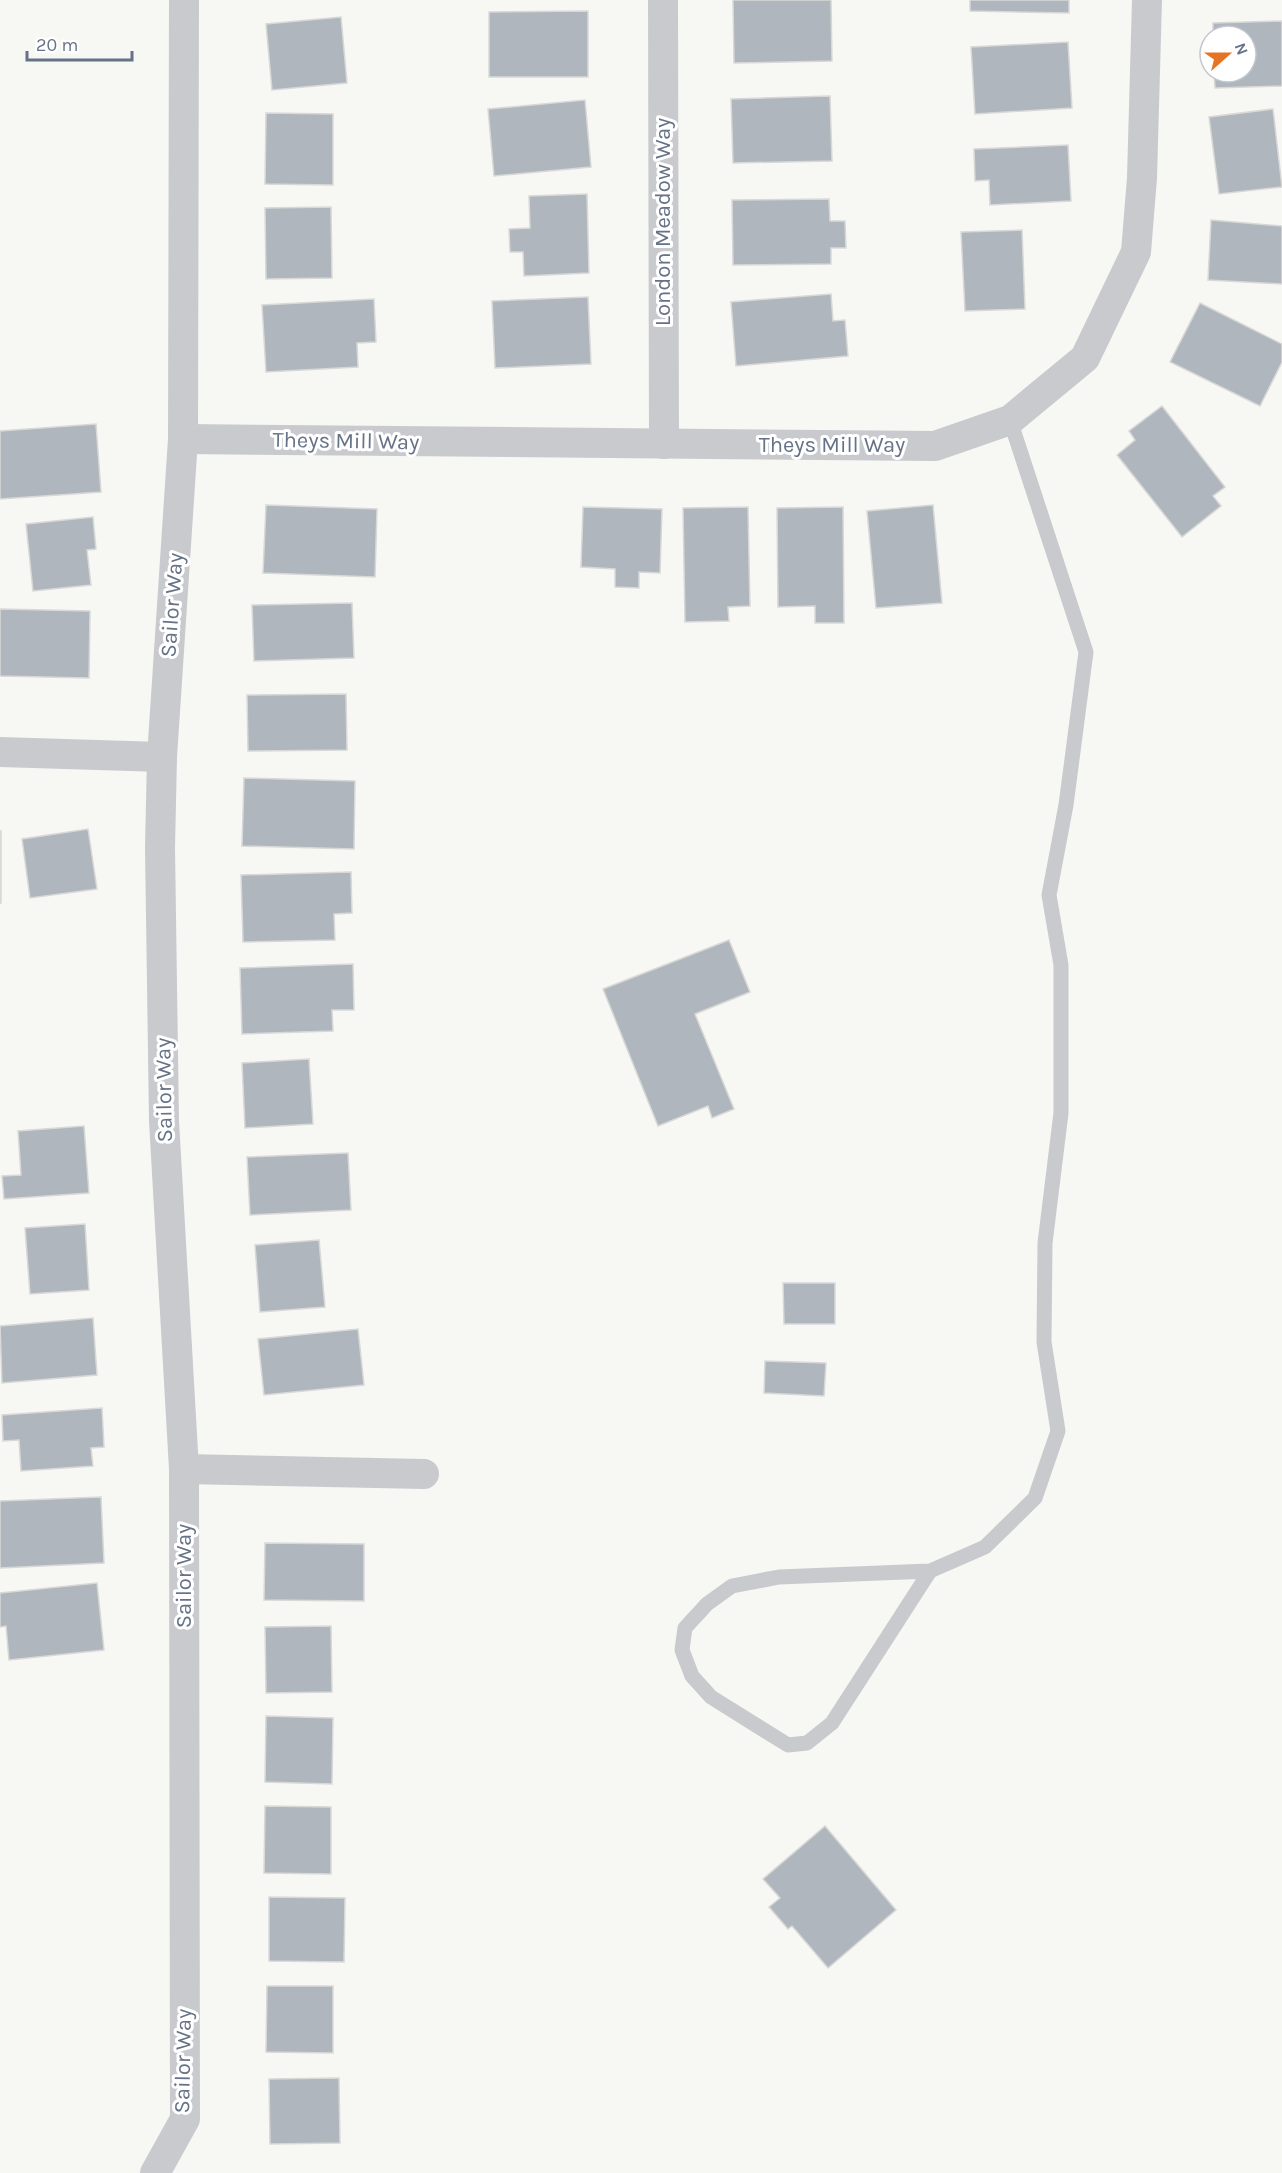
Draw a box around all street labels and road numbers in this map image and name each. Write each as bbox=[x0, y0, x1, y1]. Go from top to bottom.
street label: London Meadow Way bbox=[650, 118, 676, 326]
street label: Theys Mill Way bbox=[272, 427, 420, 455]
street label: Theys Mill Way bbox=[759, 432, 905, 458]
street label: Sailor Way bbox=[155, 552, 189, 658]
street label: Sailor Way bbox=[150, 1037, 178, 1143]
street label: Sailor Way bbox=[171, 1524, 197, 1628]
street label: Sailor Way bbox=[169, 2008, 197, 2114]

